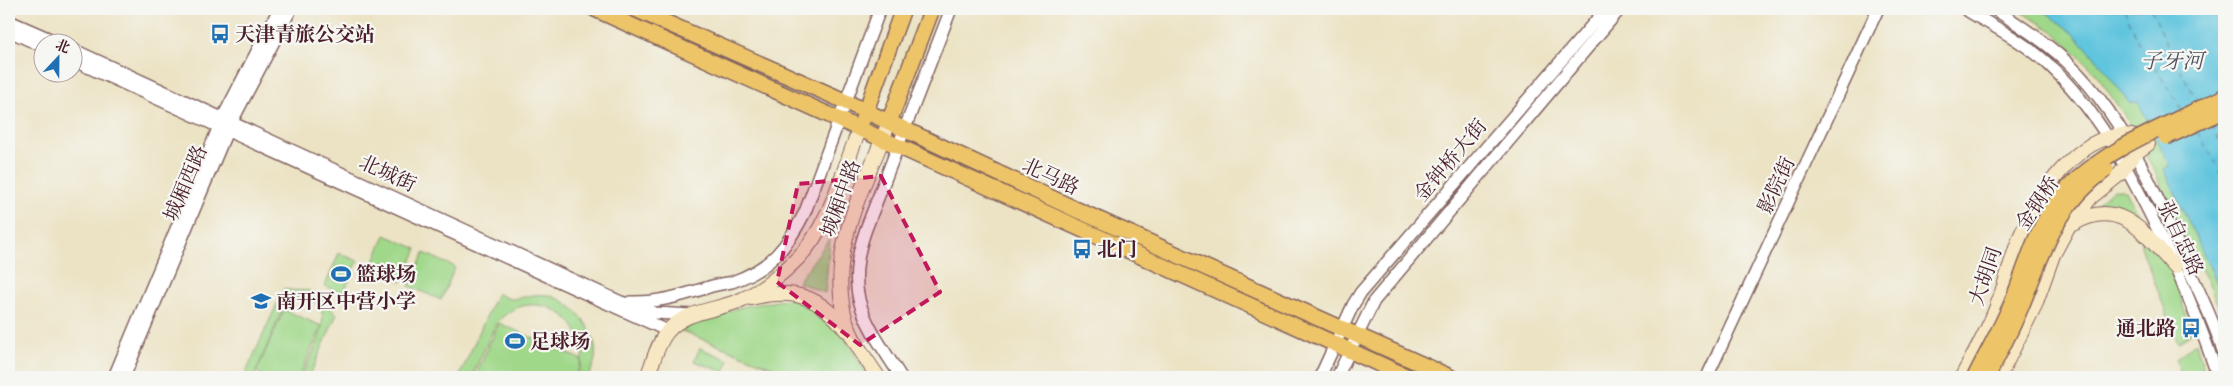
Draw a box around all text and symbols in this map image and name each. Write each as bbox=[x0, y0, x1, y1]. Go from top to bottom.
place label: 天津青旅公交站 bbox=[235, 22, 375, 46]
bus stop icon: 天津青旅公交站 bbox=[209, 23, 231, 45]
north arrow bbox=[32, 32, 82, 82]
text: 北 bbox=[53, 36, 72, 57]
water label: 子牙河 bbox=[2141, 48, 2207, 74]
street label: 金钟桥大街 bbox=[1409, 114, 1491, 206]
street label: 城厢西路 bbox=[158, 141, 212, 225]
street label: 北城街 bbox=[356, 149, 420, 197]
street label: 北马路 bbox=[1019, 152, 1083, 200]
street label: 影院街 bbox=[1752, 153, 1800, 217]
street label: 城厢中路 bbox=[815, 156, 865, 240]
street label: 金钢桥 bbox=[2010, 171, 2064, 235]
street label: 张自忠路 bbox=[2153, 197, 2209, 279]
place label: 北门 bbox=[1097, 237, 1137, 261]
bus stop icon: 北门 bbox=[1071, 238, 1093, 260]
street label: 大胡同 bbox=[1964, 244, 2006, 308]
place label: 篮球场 bbox=[356, 262, 416, 286]
sports icon: 篮球场 bbox=[330, 263, 352, 285]
place label: 南开区中营小学 bbox=[276, 289, 416, 313]
school or university icon: 南开区中营小学 bbox=[250, 290, 272, 312]
place label: 通北路 bbox=[2116, 316, 2176, 340]
bus stop icon: 通北路 bbox=[2180, 317, 2202, 339]
place label: 足球场 bbox=[530, 329, 590, 353]
sports icon: 足球场 bbox=[504, 330, 526, 352]

